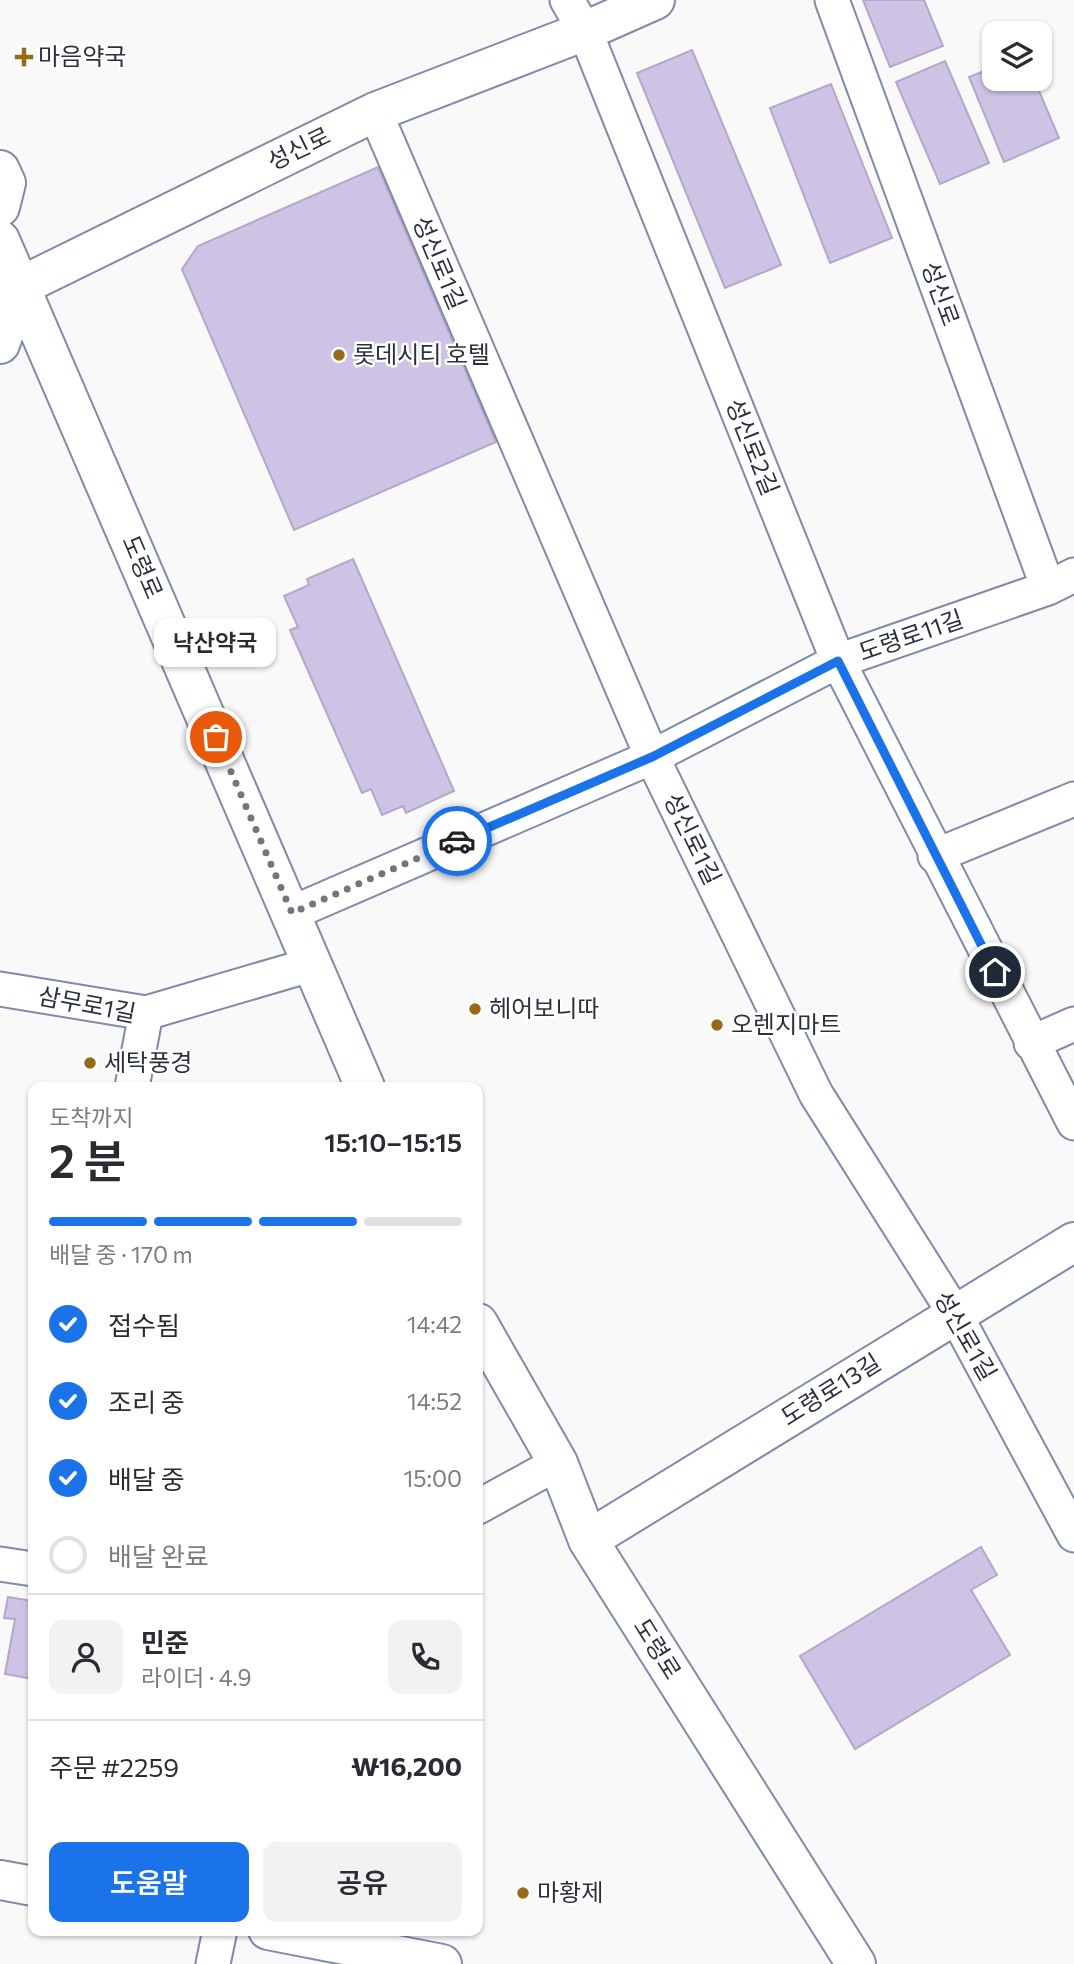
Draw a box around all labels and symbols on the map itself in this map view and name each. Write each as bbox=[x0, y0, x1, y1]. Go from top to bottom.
place label: 마음약국 bbox=[38, 41, 126, 70]
marker: 마음약국 bbox=[16, 49, 32, 65]
street label: 성신로 bbox=[262, 120, 334, 175]
street label: 성신로1길 bbox=[408, 211, 473, 313]
street label: 성신로 bbox=[916, 257, 966, 330]
place label: 롯데시티 호텔 bbox=[353, 339, 490, 368]
marker: 롯데시티 호텔 bbox=[331, 347, 347, 363]
street label: 성신로2길 bbox=[721, 394, 786, 499]
street label: 도령로 bbox=[117, 530, 170, 603]
street label: 도령로11길 bbox=[854, 603, 967, 666]
callout: 낙산약국 bbox=[155, 618, 277, 667]
pin bbox=[186, 707, 246, 767]
street label: 성신로1길 bbox=[659, 788, 728, 889]
courier bbox=[422, 806, 492, 876]
pin bbox=[965, 942, 1025, 1002]
street label: 삼무로1길 bbox=[36, 980, 138, 1027]
place label: 헤어보니따 bbox=[489, 993, 599, 1022]
marker: 헤어보니따 bbox=[467, 1001, 483, 1017]
place label: 오렌지마트 bbox=[731, 1009, 841, 1038]
marker: 오렌지마트 bbox=[709, 1017, 725, 1033]
place label: 세탁풍경 bbox=[104, 1047, 192, 1076]
marker: 세탁풍경 bbox=[82, 1055, 98, 1071]
street label: 성신로1길 bbox=[929, 1285, 1004, 1385]
street label: 도령로13길 bbox=[775, 1347, 885, 1431]
street label: 도령로 bbox=[628, 1612, 688, 1684]
place label: 마황제 bbox=[537, 1877, 603, 1906]
marker: 마황제 bbox=[515, 1885, 531, 1901]

